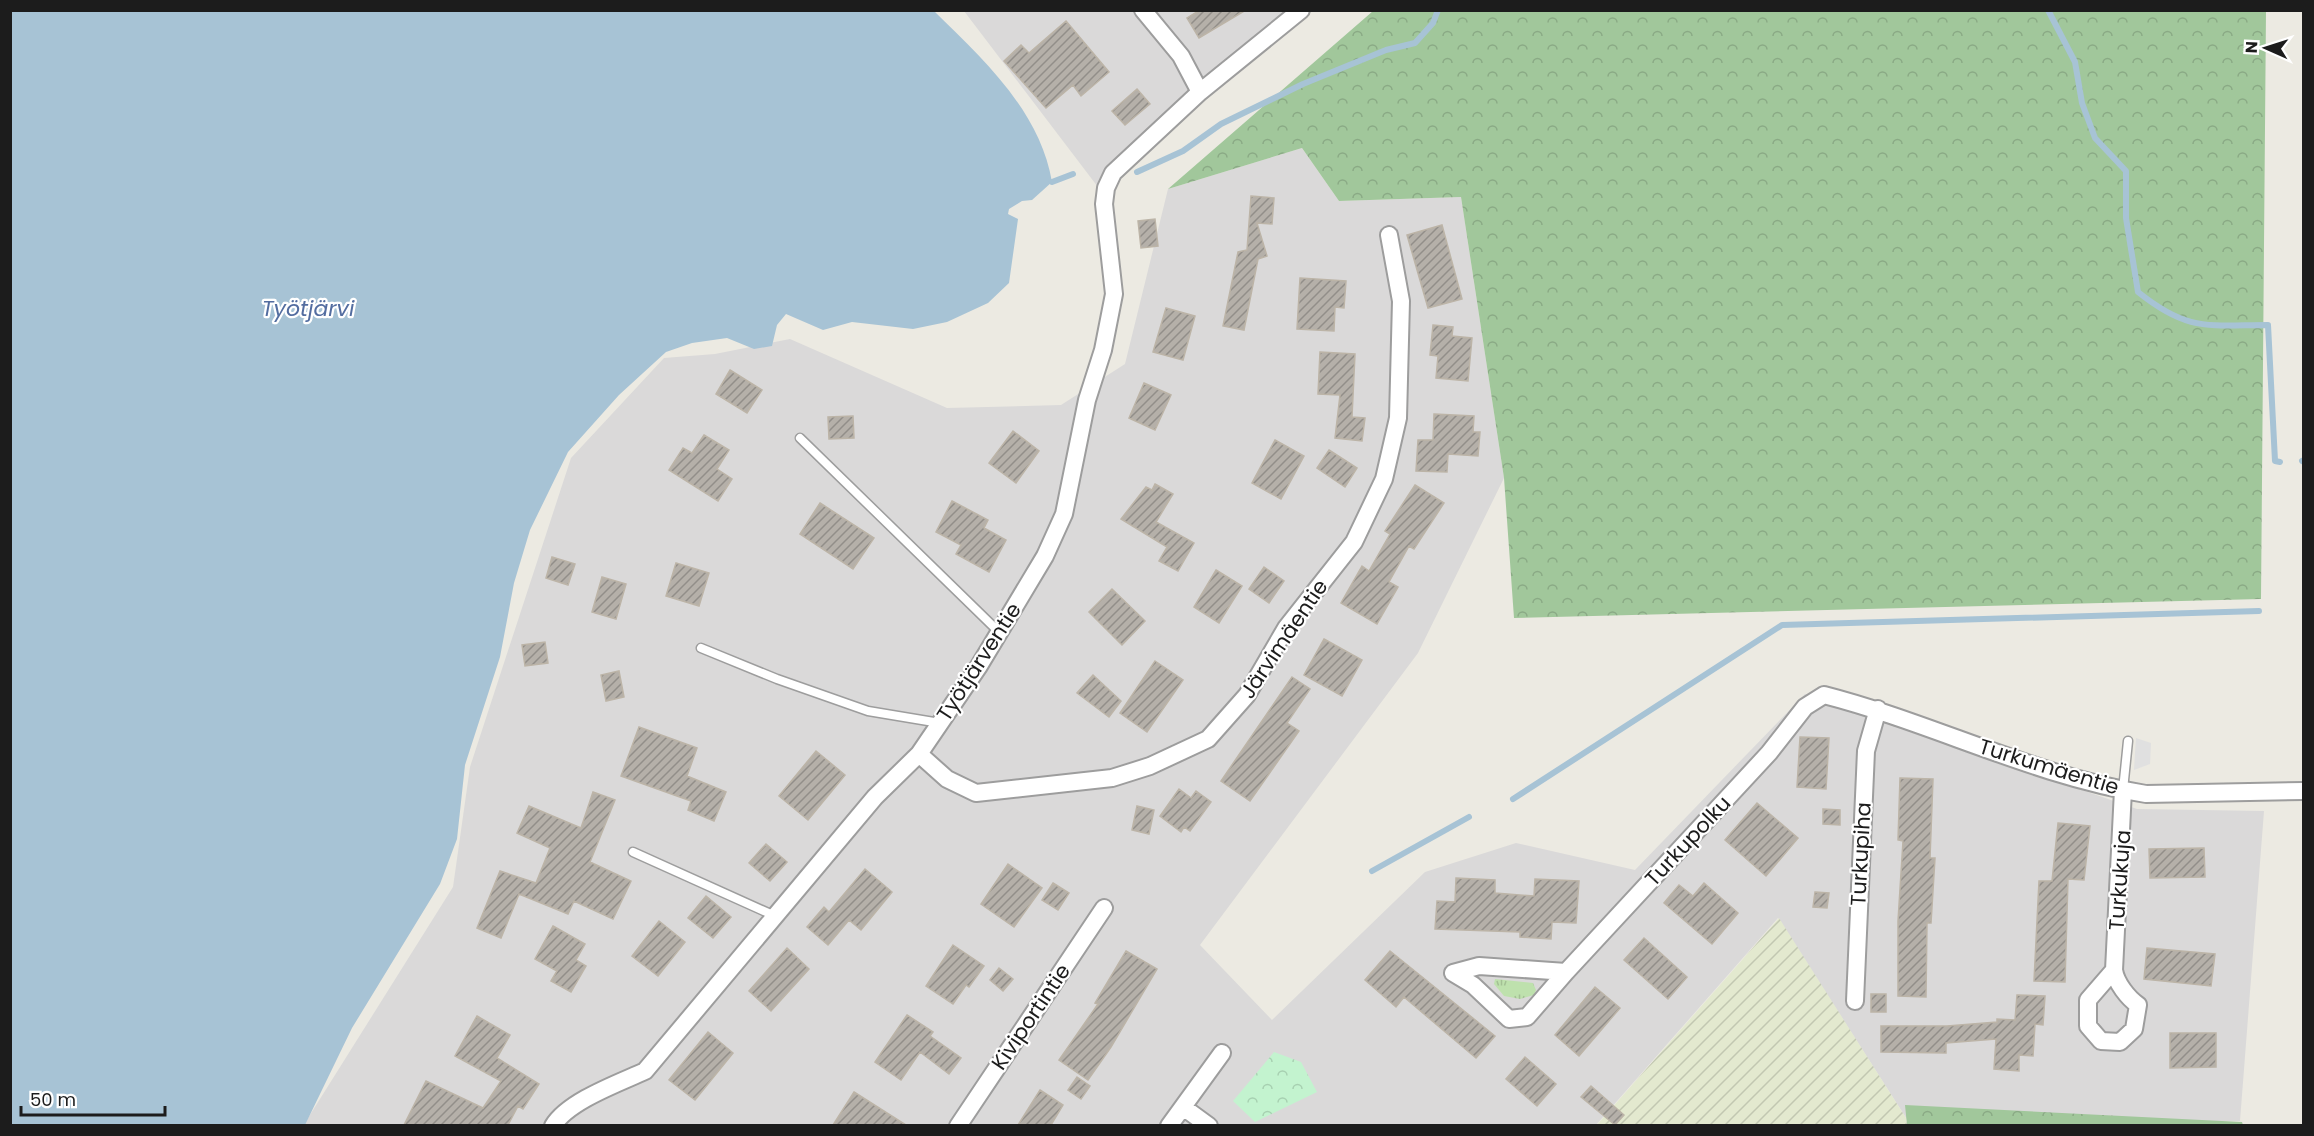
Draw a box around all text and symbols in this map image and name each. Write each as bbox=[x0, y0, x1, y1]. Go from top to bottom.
north arrow bbox=[2236, 18, 2296, 78]
text: N bbox=[2240, 41, 2263, 54]
water label: Työtjärvi bbox=[262, 293, 355, 324]
street label: Järvimäentie bbox=[1233, 573, 1334, 704]
street label: Työtjärventie bbox=[929, 597, 1028, 726]
street label: Turkumäentie bbox=[1976, 731, 2123, 802]
street label: Turkupolku bbox=[1638, 789, 1737, 892]
street label: Turkupiha bbox=[1843, 801, 1878, 907]
street label: Turkukuja bbox=[2102, 829, 2137, 931]
street label: Kiviportintie bbox=[984, 958, 1077, 1076]
scale bar bbox=[21, 1079, 165, 1117]
text: 50 m bbox=[30, 1087, 76, 1112]

